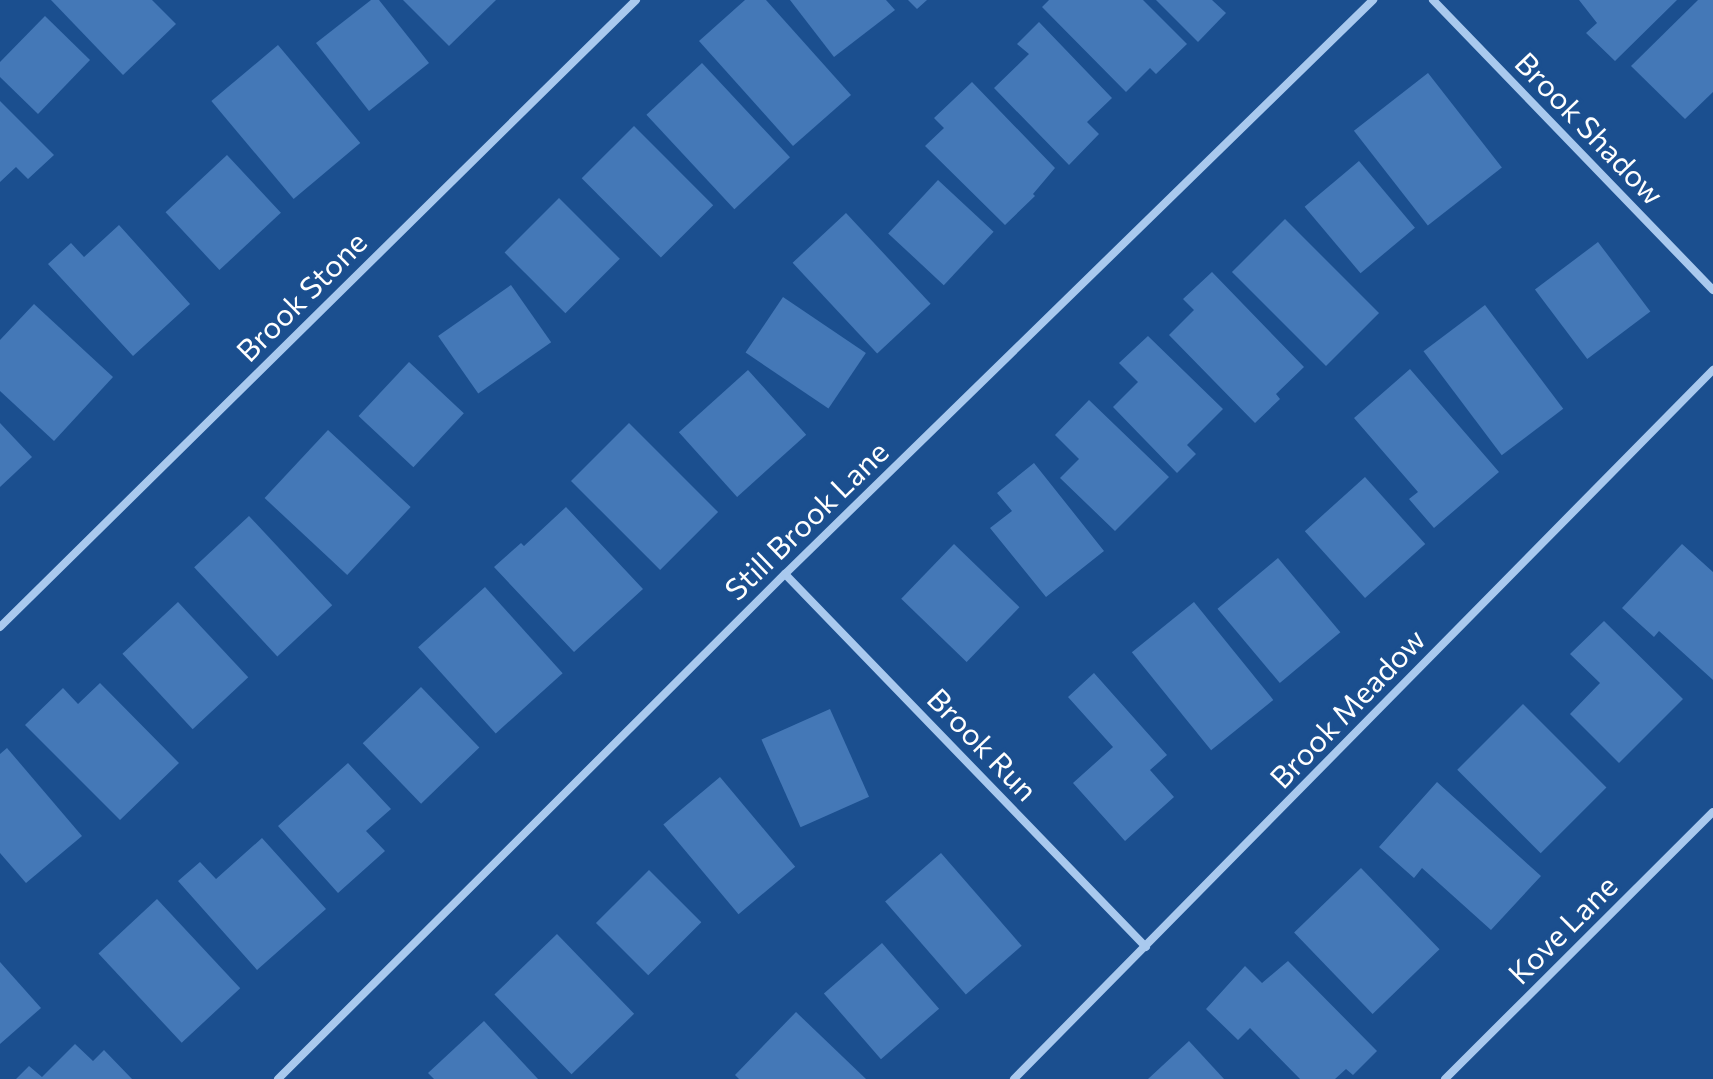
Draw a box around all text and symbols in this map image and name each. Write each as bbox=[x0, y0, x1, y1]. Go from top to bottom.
street label: Brook Shadow bbox=[1508, 44, 1672, 212]
street label: Brook Stone bbox=[229, 224, 373, 368]
street label: Still Brook Lane bbox=[717, 433, 895, 607]
street label: Brook Meadow bbox=[1262, 621, 1432, 795]
street label: Brook Run bbox=[921, 680, 1045, 808]
street label: Kove Lane bbox=[1500, 867, 1624, 991]

